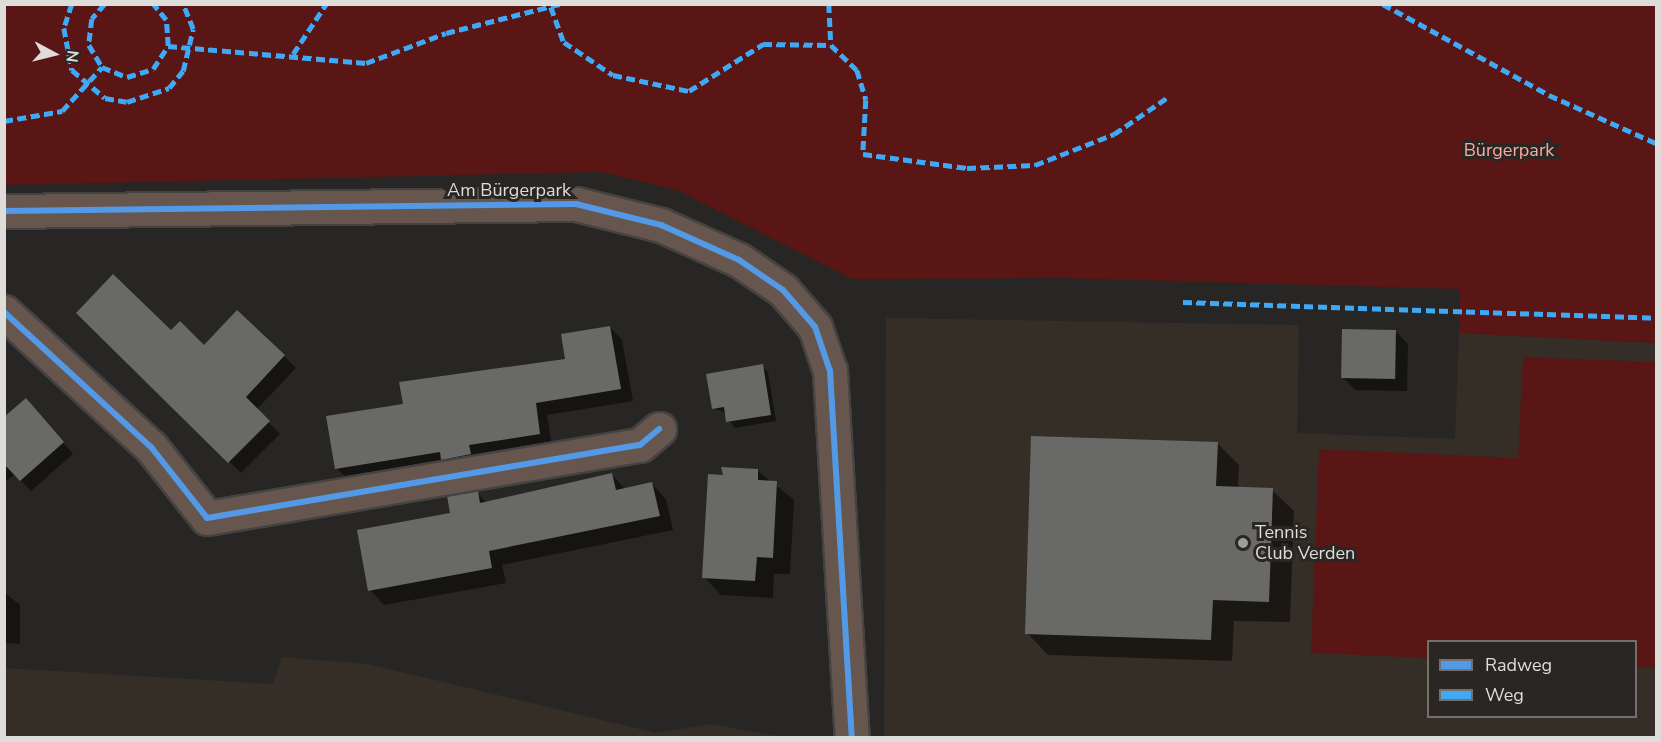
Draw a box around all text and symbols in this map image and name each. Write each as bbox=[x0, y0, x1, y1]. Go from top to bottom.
north arrow bbox=[24, 24, 84, 84]
text: N bbox=[60, 49, 84, 63]
park label: Bürgerpark bbox=[1464, 139, 1554, 161]
street label: Am Bürgerpark bbox=[447, 179, 571, 201]
place label: Tennis Club Verden bbox=[1255, 522, 1355, 564]
marker: Tennis Club Verden bbox=[1236, 536, 1250, 550]
legend bbox=[1427, 640, 1637, 718]
text: Radweg bbox=[1485, 653, 1552, 677]
text: Weg bbox=[1485, 683, 1524, 707]

